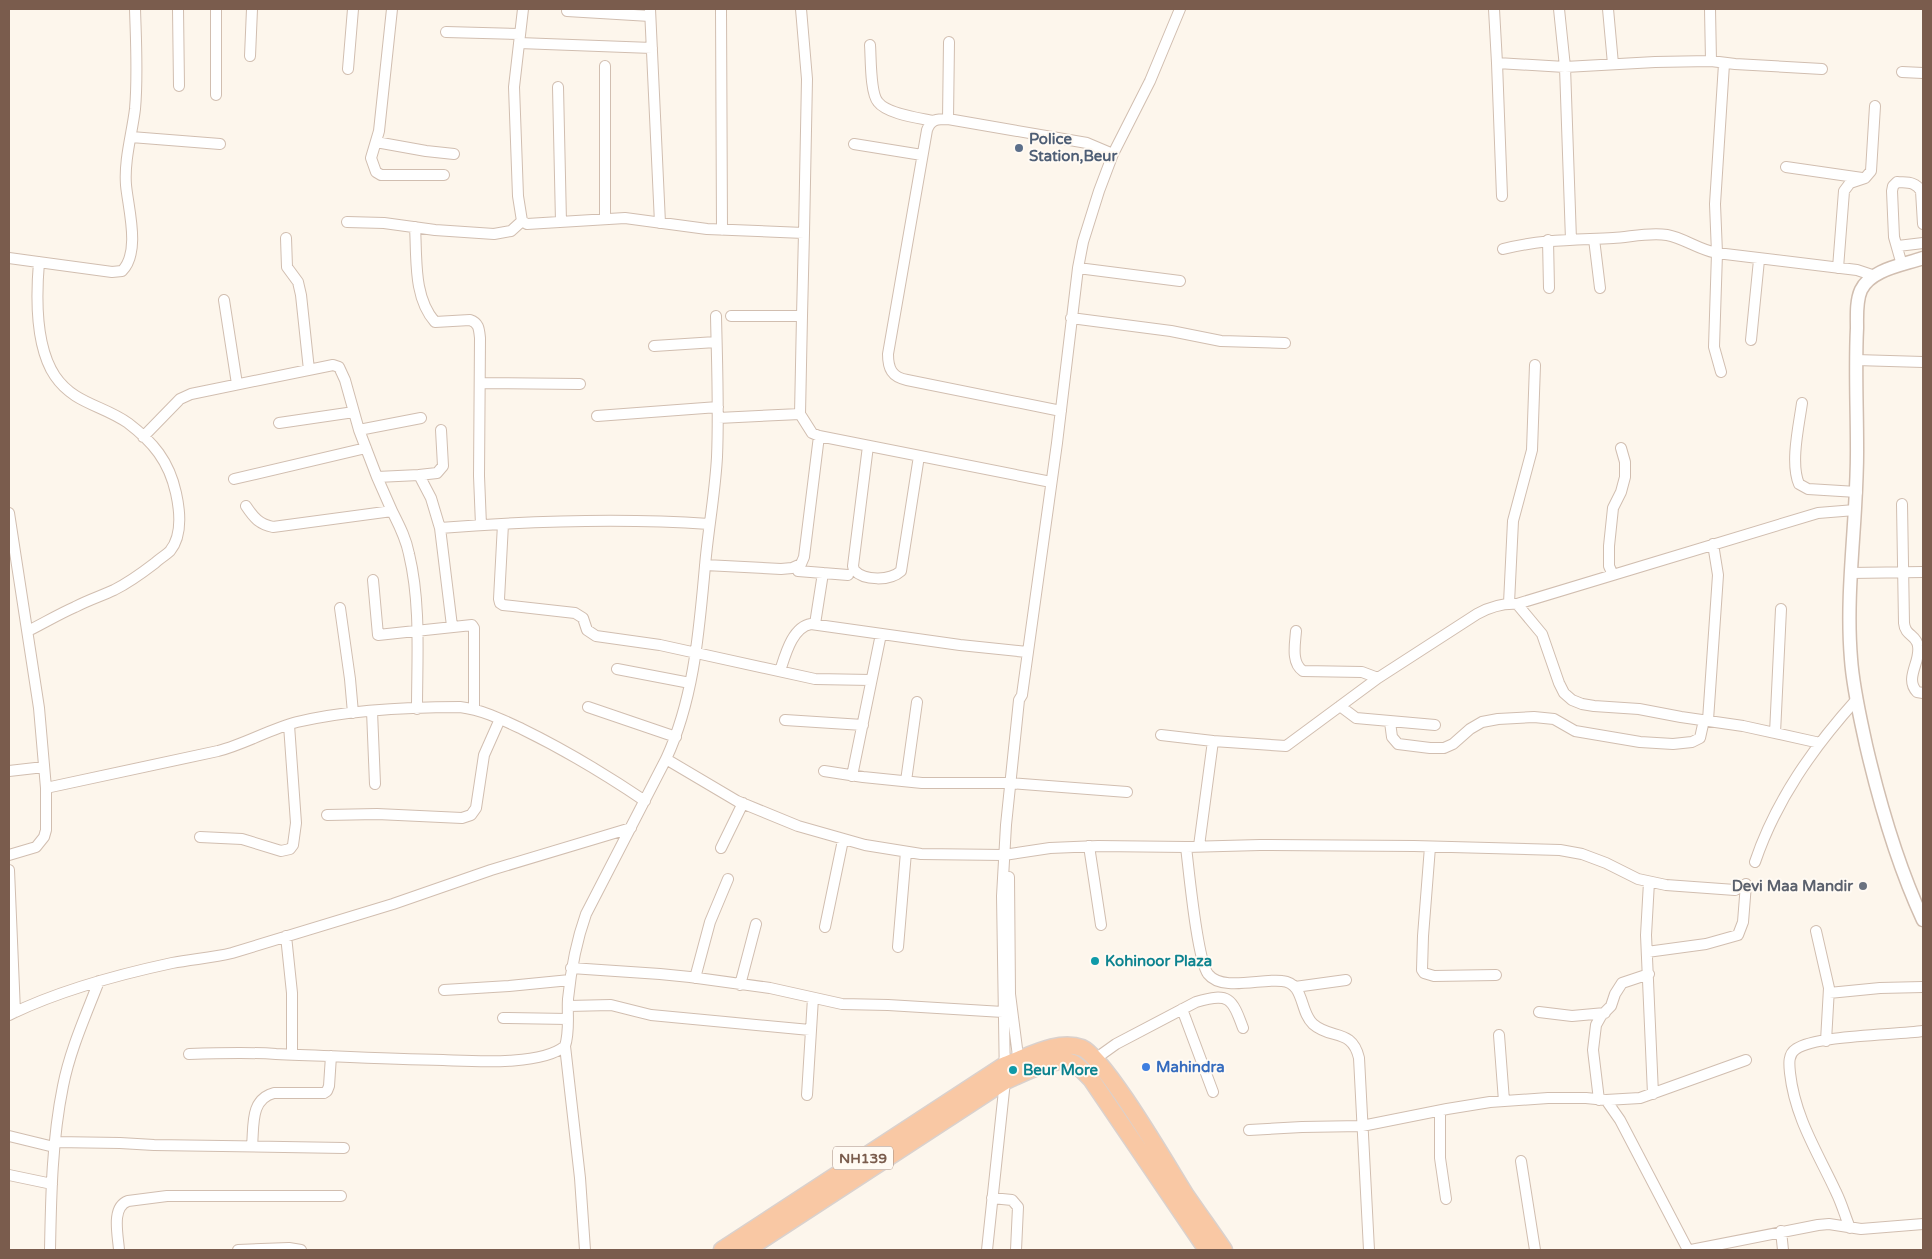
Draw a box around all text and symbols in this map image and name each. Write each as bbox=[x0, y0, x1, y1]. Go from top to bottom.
place label: Police Station,Beur bbox=[1029, 130, 1117, 165]
marker: Police Station,Beur bbox=[1013, 142, 1025, 154]
place label: Devi Maa Mandir bbox=[1732, 877, 1853, 895]
marker: Devi Maa Mandir bbox=[1857, 880, 1869, 892]
place label: Kohinoor Plaza bbox=[1105, 952, 1212, 970]
marker: Kohinoor Plaza bbox=[1089, 955, 1101, 967]
place label: Mahindra bbox=[1156, 1058, 1225, 1076]
place label: Beur More bbox=[1023, 1061, 1099, 1079]
marker: Mahindra bbox=[1140, 1061, 1152, 1073]
marker: Beur More bbox=[1007, 1064, 1019, 1076]
road number: NH139 bbox=[833, 1146, 893, 1170]

